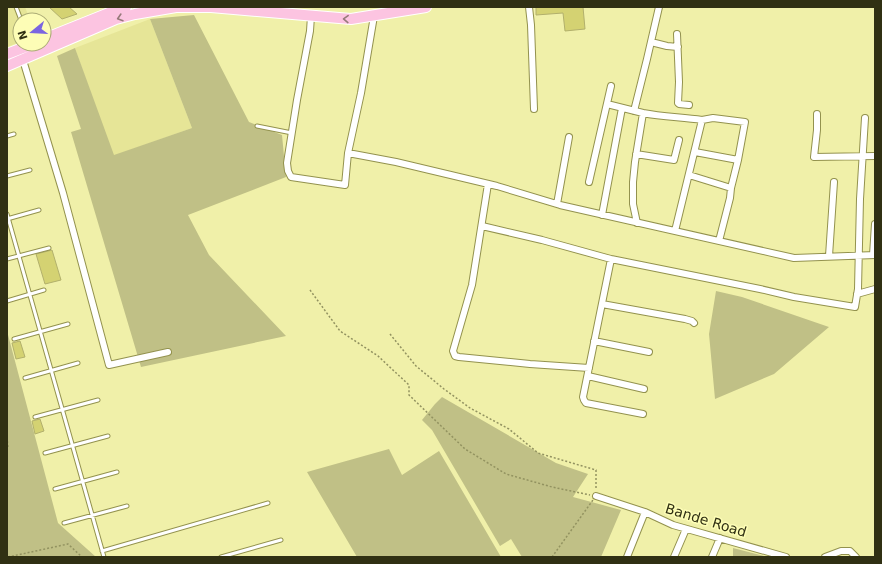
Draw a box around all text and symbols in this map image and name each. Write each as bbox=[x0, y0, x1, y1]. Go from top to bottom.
north arrow bbox=[12, 12, 52, 52]
one-way arrow bbox=[117, 13, 124, 22]
one-way arrow bbox=[343, 14, 350, 23]
text: N bbox=[15, 29, 31, 41]
street label: Bande Road bbox=[663, 500, 749, 540]

